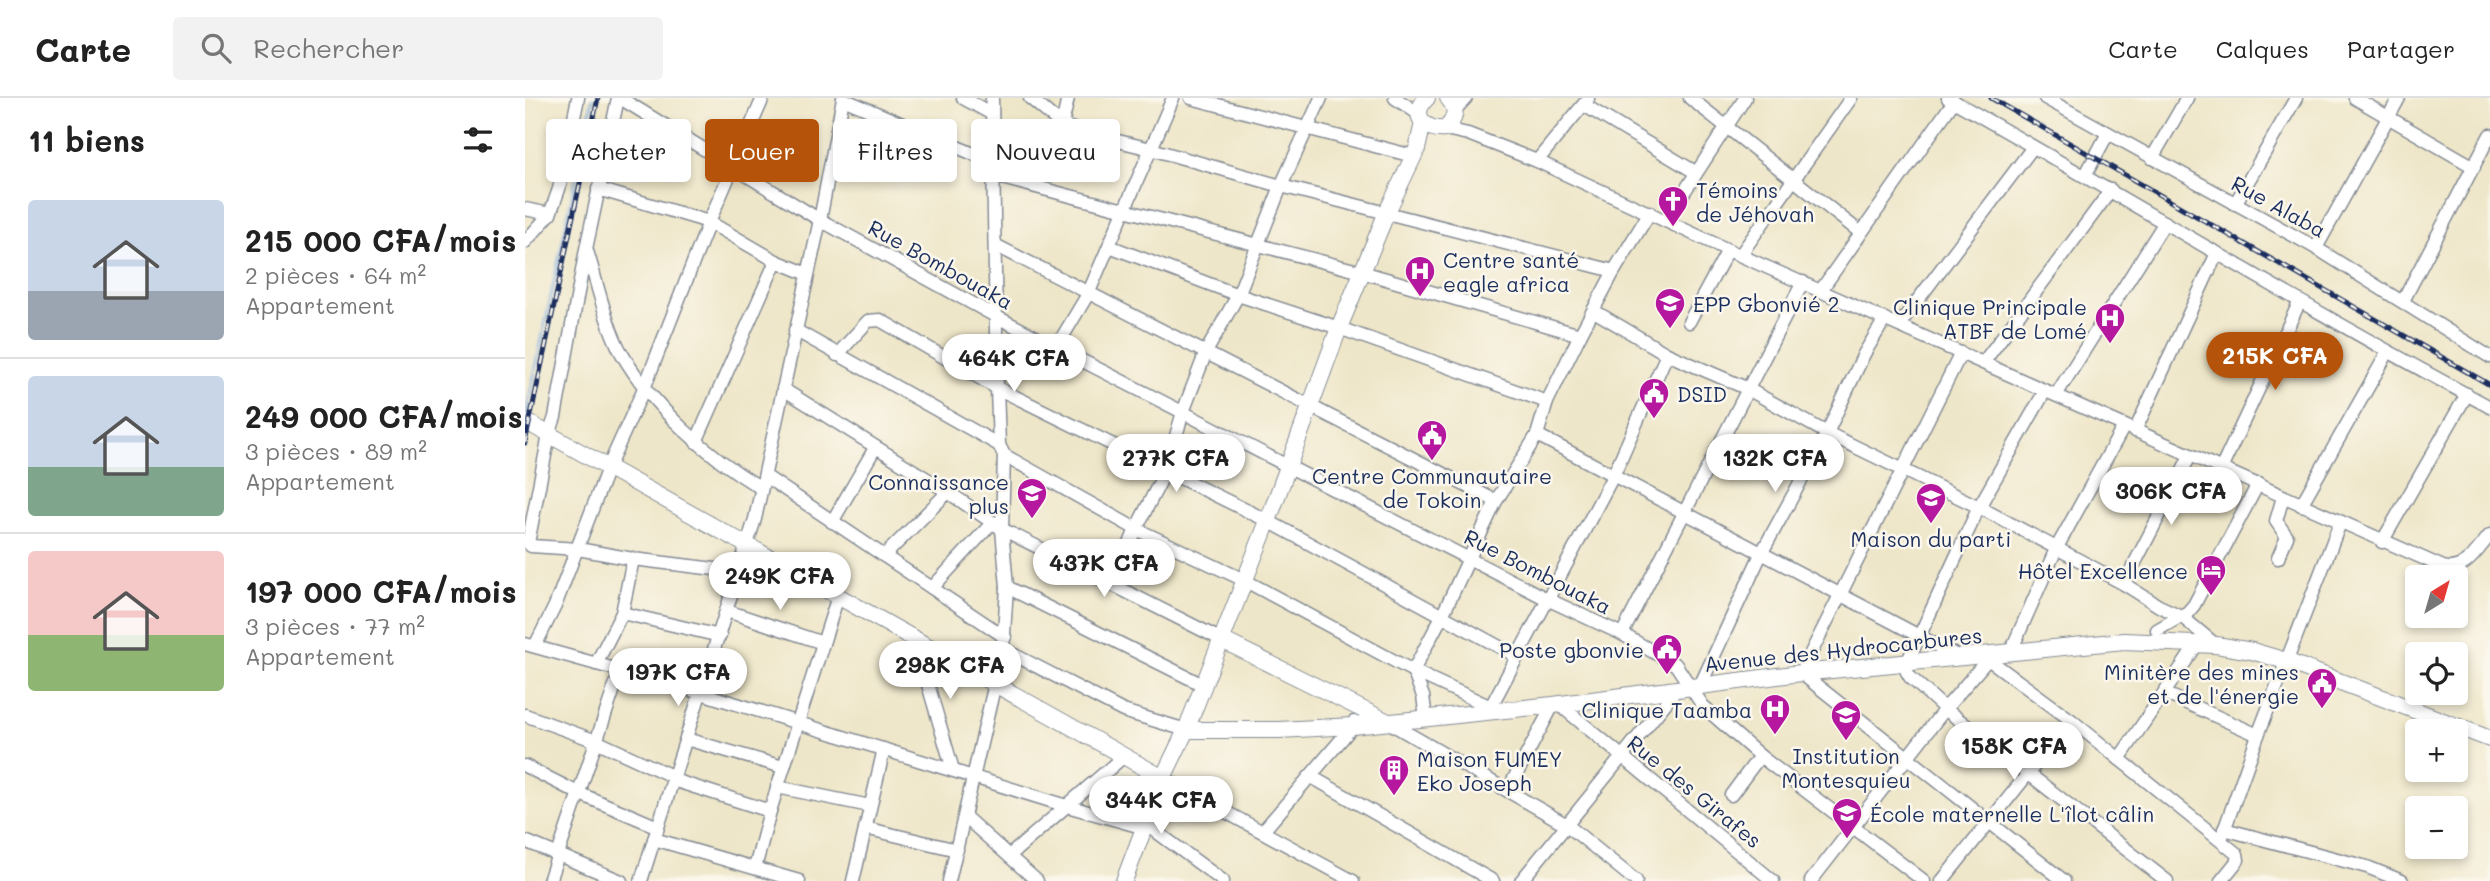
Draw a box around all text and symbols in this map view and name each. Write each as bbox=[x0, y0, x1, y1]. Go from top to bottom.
search box bbox=[173, 17, 663, 80]
text: Carte bbox=[35, 27, 131, 70]
icon: search bbox=[197, 29, 235, 67]
text: Rechercher bbox=[253, 31, 404, 65]
text: Carte bbox=[2108, 33, 2178, 64]
text: Calques bbox=[2216, 33, 2309, 64]
text: Partager bbox=[2347, 33, 2455, 64]
chip: Acheter bbox=[546, 119, 691, 182]
chip: Louer bbox=[705, 119, 819, 182]
chip: Filtres bbox=[833, 119, 957, 182]
chip: Nouveau bbox=[971, 119, 1120, 182]
text: 11 biens bbox=[28, 120, 145, 160]
icon: filters bbox=[459, 121, 497, 159]
street label: Rue Alaba bbox=[2227, 169, 2331, 243]
place label: Témoins de Jéhovah bbox=[1696, 176, 1814, 227]
church icon: Témoins de Jéhovah bbox=[1656, 184, 1690, 228]
street label: Rue Bombouaka bbox=[864, 213, 1018, 315]
text: 215 000 CFA/mois bbox=[245, 220, 516, 260]
icon: home bbox=[84, 228, 168, 312]
place label: Centre santé eagle africa bbox=[1443, 246, 1579, 297]
hospital icon: Centre santé eagle africa bbox=[1403, 254, 1437, 298]
text: 2 pièces · 64 m² bbox=[245, 260, 426, 290]
school or university icon: EPP Gbonvié 2 bbox=[1653, 286, 1687, 330]
text: Appartement bbox=[245, 290, 395, 320]
place label: EPP Gbonvié 2 bbox=[1693, 290, 1839, 317]
place label: Clinique Principale ATBF de Lomé bbox=[1893, 293, 2087, 344]
hospital icon: Clinique Principale ATBF de Lomé bbox=[2093, 301, 2127, 345]
pin: 215K CFA bbox=[2203, 332, 2347, 392]
pin: 464K CFA bbox=[942, 334, 1086, 394]
text: 215K CFA bbox=[2222, 340, 2328, 370]
text: 464K CFA bbox=[958, 342, 1070, 372]
public building icon: DSID bbox=[1637, 376, 1671, 420]
place label: DSID bbox=[1677, 380, 1727, 407]
text: 249 000 CFA/mois bbox=[245, 396, 523, 436]
icon: home bbox=[84, 404, 168, 488]
public building icon: Centre Communautaire de Tokoin bbox=[1415, 418, 1449, 462]
pin: 277K CFA bbox=[1104, 434, 1248, 494]
pin: 132K CFA bbox=[1703, 434, 1847, 494]
text: 3 pièces · 89 m² bbox=[245, 436, 427, 466]
text: 277K CFA bbox=[1122, 442, 1230, 472]
text: 132K CFA bbox=[1722, 442, 1828, 472]
place label: Centre Communautaire de Tokoin bbox=[1312, 462, 1552, 513]
text: Appartement bbox=[245, 466, 395, 496]
place label: Connaissance plus bbox=[868, 468, 1009, 519]
pin: 306K CFA bbox=[2099, 468, 2243, 527]
text: 306K CFA bbox=[2115, 475, 2227, 505]
school or university icon: Connaissance plus bbox=[1015, 476, 1049, 520]
school or university icon: Maison du parti bbox=[1914, 481, 1948, 525]
street label: Rue Bombouaka bbox=[1460, 522, 1616, 620]
place label: Maison du parti bbox=[1850, 525, 2012, 552]
pin: 437K CFA bbox=[1032, 540, 1176, 599]
text: 437K CFA bbox=[1049, 547, 1159, 577]
pin: 249K CFA bbox=[708, 552, 852, 612]
hotel icon: Hôtel Excellence bbox=[2194, 553, 2228, 597]
place label: Hôtel Excellence bbox=[2018, 557, 2188, 584]
text: 249K CFA bbox=[725, 560, 835, 590]
north arrow bbox=[2405, 565, 2467, 628]
map controls bbox=[2405, 565, 2468, 859]
text: 197 000 CFA/mois bbox=[245, 571, 517, 611]
icon: home bbox=[84, 579, 168, 663]
text: 3 pièces · 77 m² bbox=[245, 611, 425, 641]
street label: Avenue des Hydrocarbures bbox=[1703, 621, 1983, 677]
public building icon: Poste gbonvie bbox=[1650, 632, 1684, 676]
place label: Poste gbonvie bbox=[1499, 636, 1644, 663]
text: Appartement bbox=[245, 641, 395, 671]
pin: 298K CFA bbox=[878, 642, 1022, 701]
button: locate bbox=[2405, 642, 2468, 705]
pin: 197K CFA bbox=[606, 648, 750, 708]
text: 298K CFA bbox=[895, 649, 1005, 679]
text: 197K CFA bbox=[625, 656, 731, 686]
place label: Minitère des mines et de l'énergie bbox=[2104, 658, 2299, 709]
public building icon: Minitère des mines et de l'énergie bbox=[2305, 666, 2339, 710]
hospital icon: Clinique Taamba bbox=[1758, 692, 1792, 736]
place label: Clinique Taamba bbox=[1582, 696, 1752, 723]
school or university icon: Institution Montesquieu bbox=[1829, 698, 1863, 742]
button: + bbox=[2405, 719, 2468, 782]
pin: 158K CFA bbox=[1942, 722, 2086, 782]
street label: Rue des Girafes bbox=[1622, 729, 1768, 853]
text: 158K CFA bbox=[1961, 730, 2067, 760]
place label: Institution Montesquieu bbox=[1781, 742, 1911, 793]
place label: Maison FUMEY Eko Joseph bbox=[1417, 745, 1563, 796]
building icon: Maison FUMEY Eko Joseph bbox=[1377, 753, 1411, 797]
pin: 344K CFA bbox=[1089, 776, 1233, 836]
text: 344K CFA bbox=[1105, 784, 1217, 814]
school or university icon: École maternelle L'îlot câlin bbox=[1830, 796, 1864, 840]
button: − bbox=[2405, 796, 2468, 859]
place label: École maternelle L'îlot câlin bbox=[1870, 800, 2154, 827]

